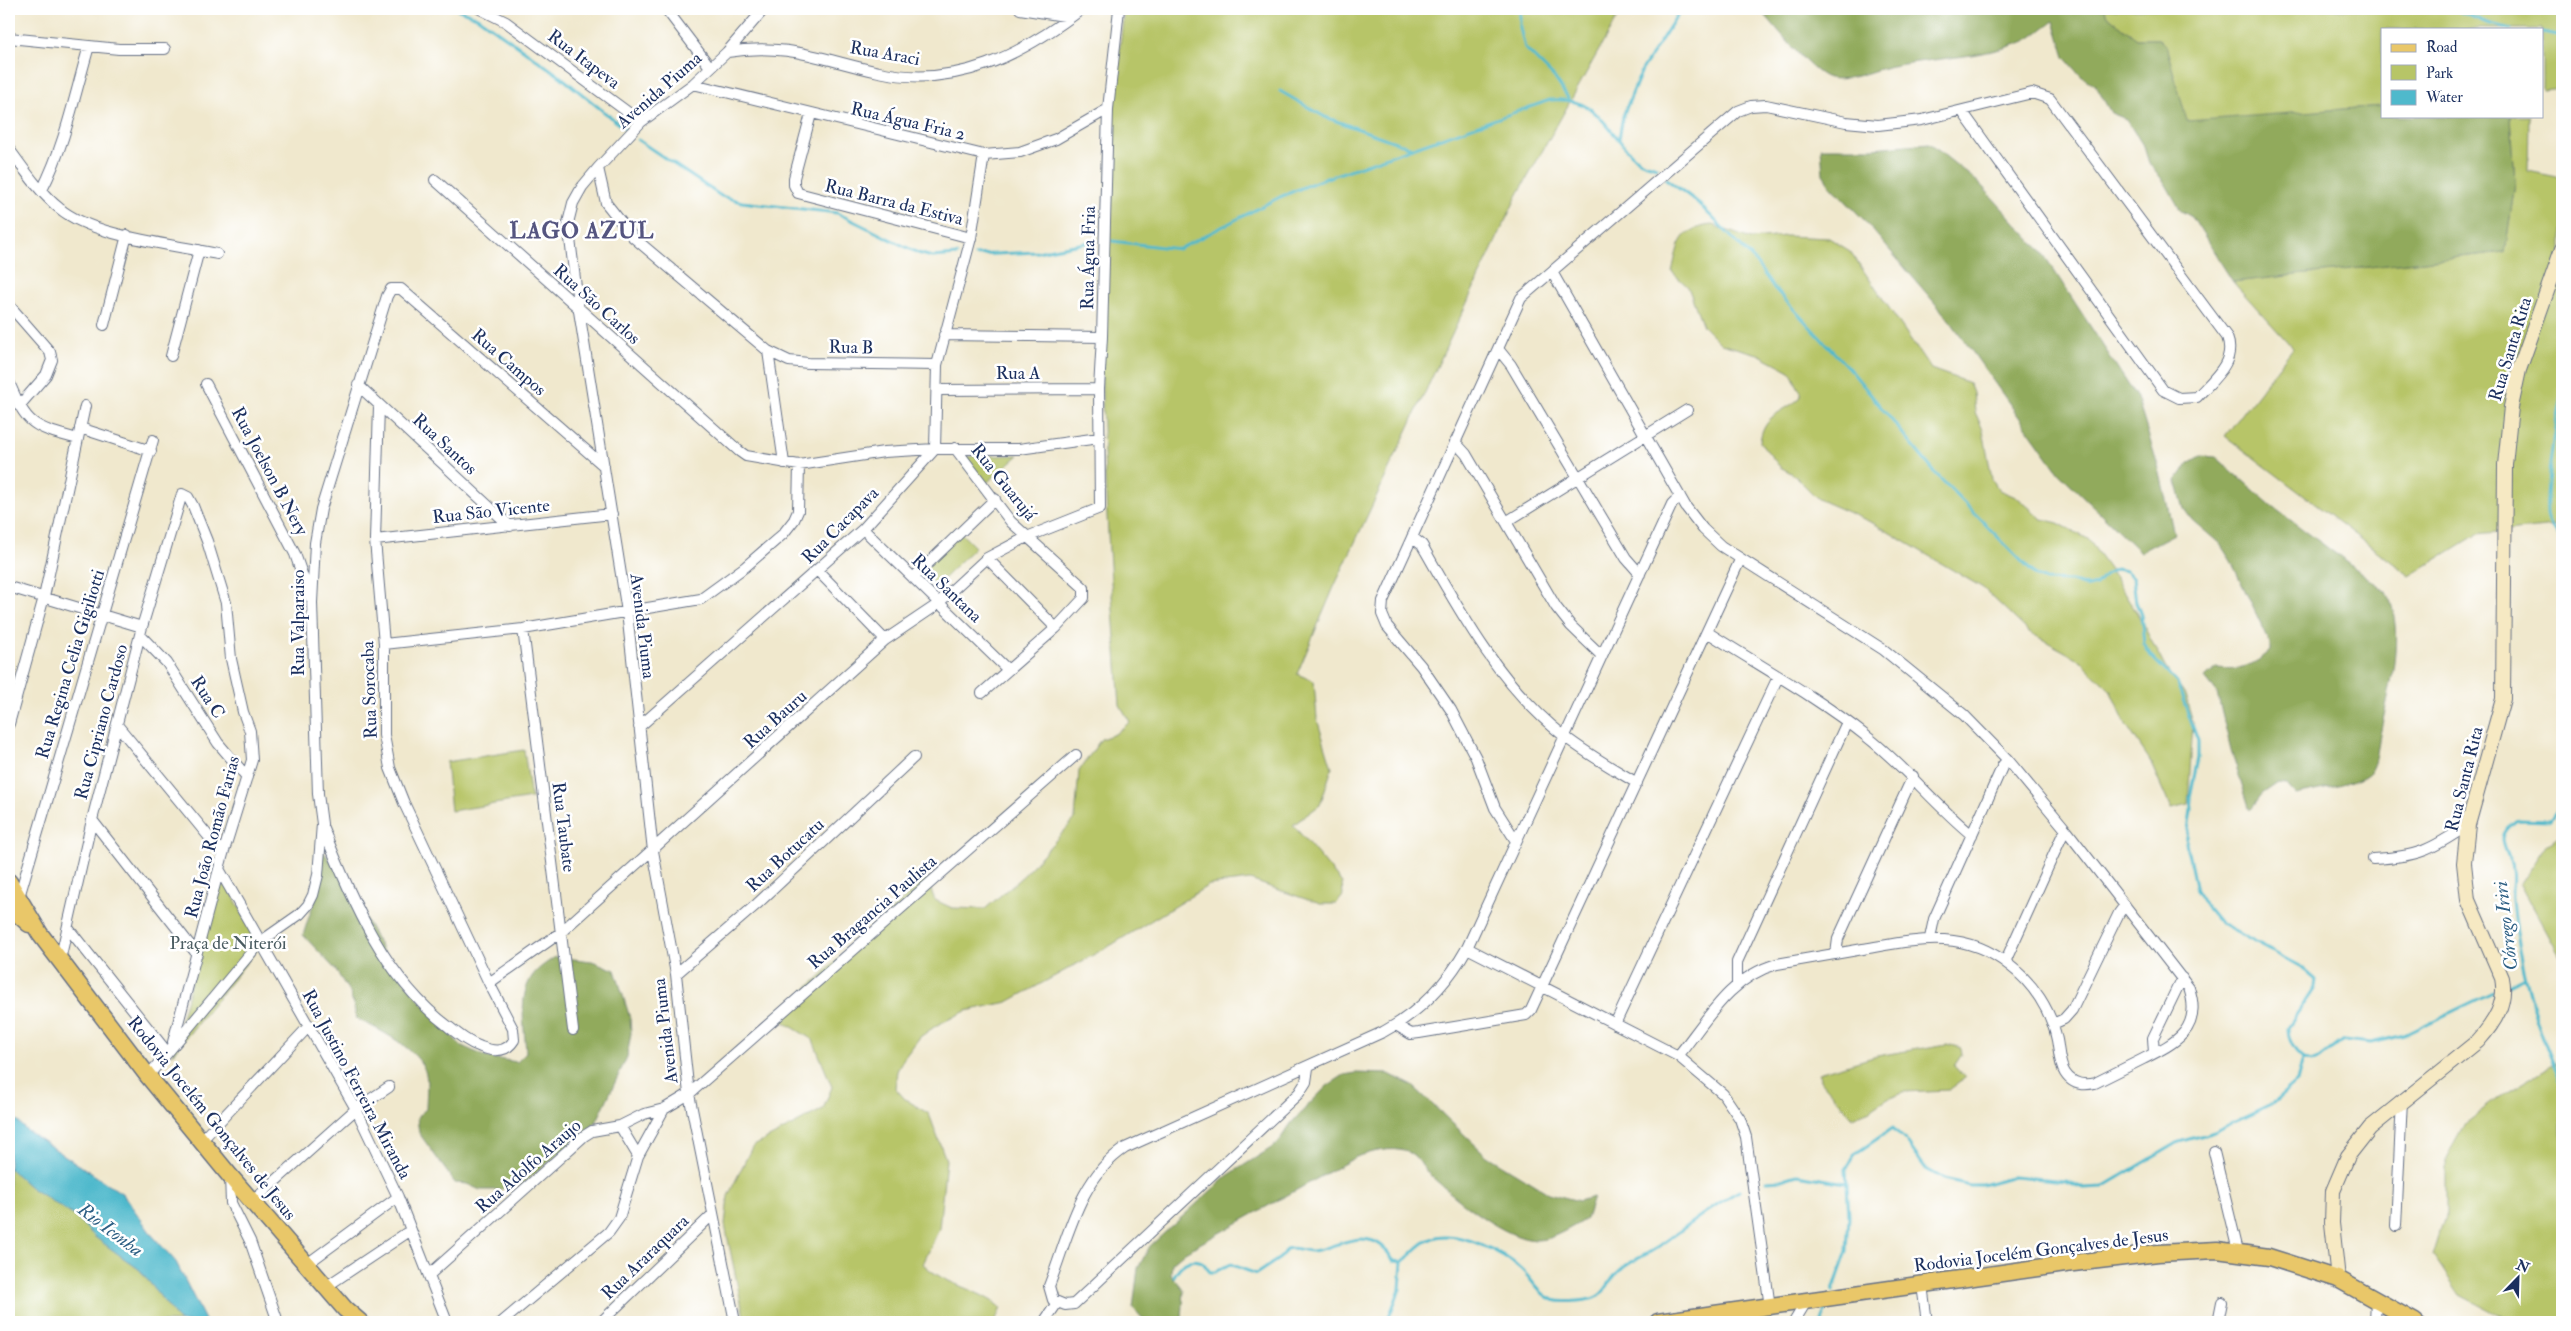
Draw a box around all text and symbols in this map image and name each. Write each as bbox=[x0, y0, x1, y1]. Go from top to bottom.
street label: Rua Itapeva bbox=[543, 25, 625, 95]
legend bbox=[2381, 28, 2544, 118]
street label: Rua Araci bbox=[848, 36, 922, 71]
text: Road bbox=[2426, 38, 2458, 57]
street label: Avenida Piuma bbox=[611, 47, 707, 134]
text: Park bbox=[2426, 64, 2453, 83]
text: Water bbox=[2425, 88, 2463, 107]
street label: Rua Água Fria 2 bbox=[848, 97, 967, 146]
street label: Rua Barra da Estiva bbox=[822, 174, 966, 231]
street label: Rua Água Fria bbox=[1076, 205, 1101, 310]
district label: LAGO AZUL bbox=[510, 217, 654, 245]
street label: Rua São Carlos bbox=[548, 259, 645, 350]
street label: Rua Santa Rita bbox=[2484, 294, 2537, 404]
street label: Rua Campos bbox=[467, 324, 551, 401]
street label: Rua B bbox=[828, 336, 874, 359]
street label: Rua A bbox=[996, 362, 1041, 385]
street label: Rua Joelson B Nery bbox=[226, 403, 314, 540]
street label: Rua Santos bbox=[407, 409, 482, 480]
street label: Rua Guarujá bbox=[966, 439, 1042, 526]
street label: Rua Cacapava bbox=[797, 482, 884, 569]
street label: Rua São Vicente bbox=[431, 494, 551, 529]
street label: Rua Santana bbox=[906, 549, 987, 628]
street label: Rua Regina Celia Gigiliotti bbox=[31, 566, 110, 762]
street label: Rua Valparaiso bbox=[287, 569, 310, 676]
street label: Avenida Piuma bbox=[625, 571, 660, 681]
street label: Rua Sorocaba bbox=[356, 640, 383, 739]
street label: Rua Cipriano Cardoso bbox=[70, 642, 133, 802]
street label: Rua C bbox=[185, 672, 230, 723]
street label: Rua Bauru bbox=[739, 685, 812, 754]
street label: Rua Santa Rita bbox=[2440, 724, 2489, 834]
street label: Rua João Romão Farias bbox=[180, 753, 245, 921]
street label: Rua Taubate bbox=[547, 781, 581, 874]
street label: Rua Botucatu bbox=[741, 813, 829, 897]
street label: Rua Bragancia Paulista bbox=[803, 850, 942, 975]
water label: Córrego Iriri bbox=[2489, 880, 2523, 972]
park label: Praça de Niterói bbox=[169, 932, 287, 955]
street label: Avenida Piuma bbox=[648, 976, 683, 1086]
street label: Rua Justino Ferreira Miranda bbox=[297, 985, 417, 1184]
street label: Rodovia Jocelém Gonçalves de Jesus bbox=[122, 1011, 301, 1225]
street label: Rua Adolfo Araujo bbox=[471, 1114, 586, 1219]
water label: Rio Iconha bbox=[72, 1197, 148, 1262]
street label: Rua Araraquara bbox=[597, 1209, 694, 1305]
street label: Rodovia Jocelém Gonçalves de Jesus bbox=[1912, 1223, 2170, 1278]
north arrow bbox=[2494, 1254, 2544, 1304]
text: N bbox=[2513, 1256, 2532, 1277]

